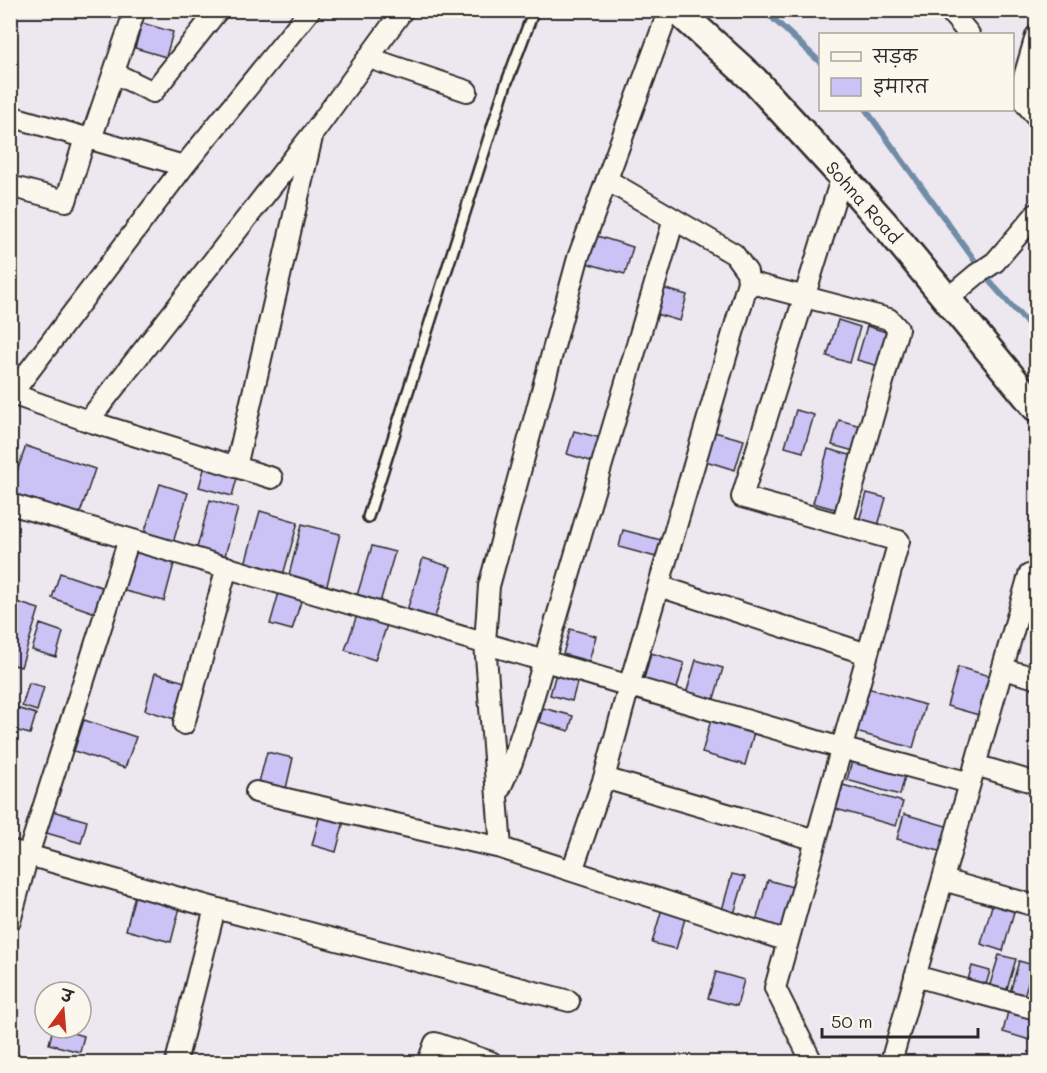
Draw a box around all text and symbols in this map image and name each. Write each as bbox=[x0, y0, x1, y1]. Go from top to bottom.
legend bbox=[819, 33, 1014, 111]
text: सड़क bbox=[872, 44, 918, 68]
text: इमारत bbox=[873, 74, 929, 98]
street label: Sohna Road bbox=[821, 156, 907, 248]
north arrow bbox=[33, 980, 93, 1040]
text: उ bbox=[57, 983, 77, 1007]
scale bar bbox=[822, 1001, 978, 1039]
text: 50 m bbox=[831, 1009, 873, 1033]

